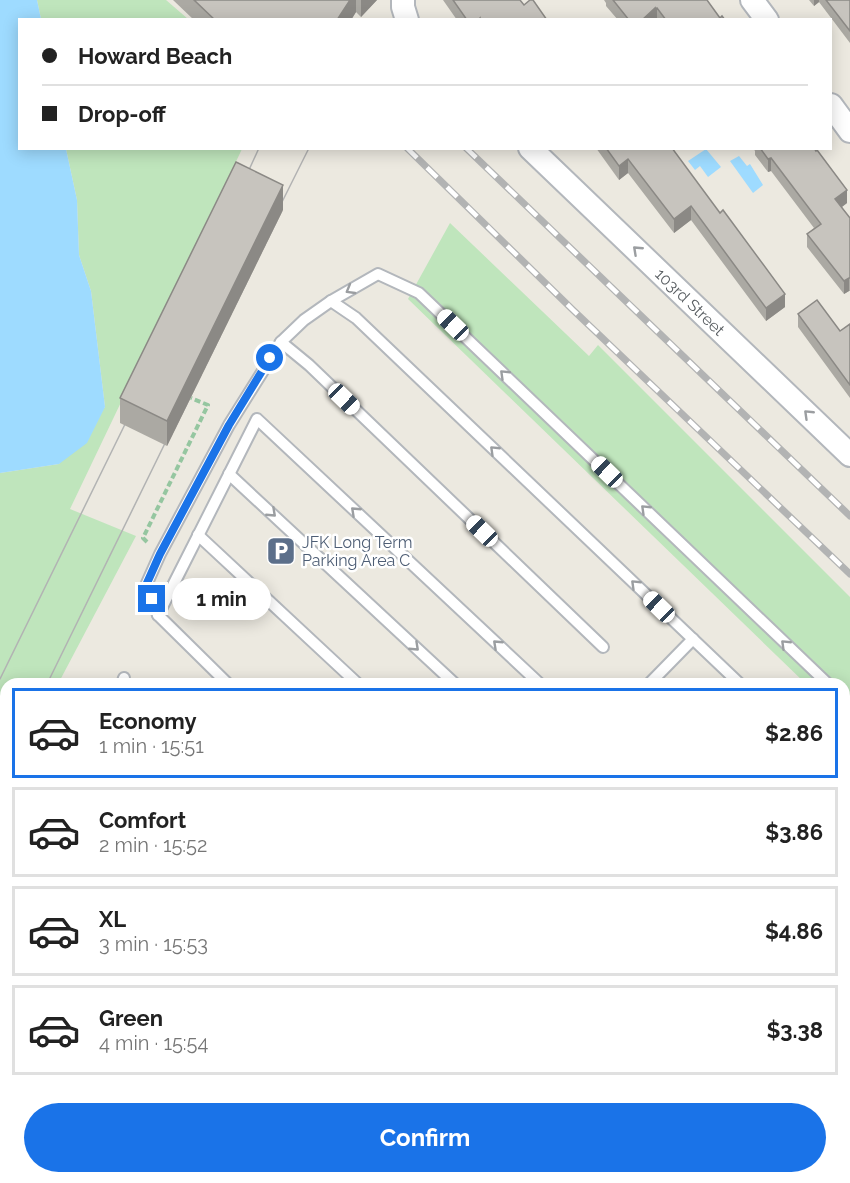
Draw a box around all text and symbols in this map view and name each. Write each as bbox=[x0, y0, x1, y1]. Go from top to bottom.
text: Howard Beach bbox=[78, 43, 232, 69]
text: Drop-off bbox=[78, 101, 166, 127]
one-way arrow bbox=[633, 246, 644, 257]
street label: 103rd Street bbox=[651, 264, 729, 340]
one-way arrow bbox=[346, 283, 356, 294]
car bbox=[434, 306, 472, 344]
route start bbox=[256, 344, 283, 371]
one-way arrow bbox=[500, 370, 511, 381]
car bbox=[325, 380, 363, 418]
one-way arrow bbox=[804, 410, 814, 421]
one-way arrow bbox=[490, 446, 500, 457]
car bbox=[588, 453, 626, 491]
one-way arrow bbox=[641, 505, 652, 516]
one-way arrow bbox=[265, 506, 276, 517]
one-way arrow bbox=[351, 507, 362, 518]
car bbox=[463, 512, 501, 550]
place label: JFK Long Term Parking Area C bbox=[302, 533, 412, 570]
parking icon: JFK Long Term Parking Area C bbox=[265, 535, 297, 567]
callout: 1 min bbox=[173, 578, 272, 620]
one-way arrow bbox=[631, 581, 642, 592]
route end bbox=[138, 585, 165, 612]
text: 1 min bbox=[196, 587, 247, 611]
car bbox=[640, 588, 678, 626]
one-way arrow bbox=[407, 639, 418, 650]
one-way arrow bbox=[494, 640, 504, 651]
one-way arrow bbox=[782, 640, 793, 651]
icon: car bbox=[27, 706, 81, 760]
text: Economy bbox=[99, 708, 197, 734]
text: $2.86 bbox=[765, 720, 823, 746]
text: 1 min · 15:51 bbox=[99, 734, 204, 758]
icon: car bbox=[27, 805, 81, 859]
text: Comfort bbox=[99, 807, 186, 833]
text: $3.86 bbox=[765, 819, 823, 845]
text: 2 min · 15:52 bbox=[99, 833, 207, 857]
icon: car bbox=[27, 904, 81, 958]
text: XL bbox=[99, 906, 126, 932]
text: $4.86 bbox=[765, 918, 823, 944]
text: 3 min · 15:53 bbox=[99, 932, 208, 956]
icon: car bbox=[27, 1003, 81, 1057]
text: Green bbox=[99, 1005, 163, 1031]
text: $3.38 bbox=[766, 1017, 823, 1043]
text: 4 min · 15:54 bbox=[99, 1031, 208, 1055]
button: Confirm bbox=[24, 1103, 826, 1172]

